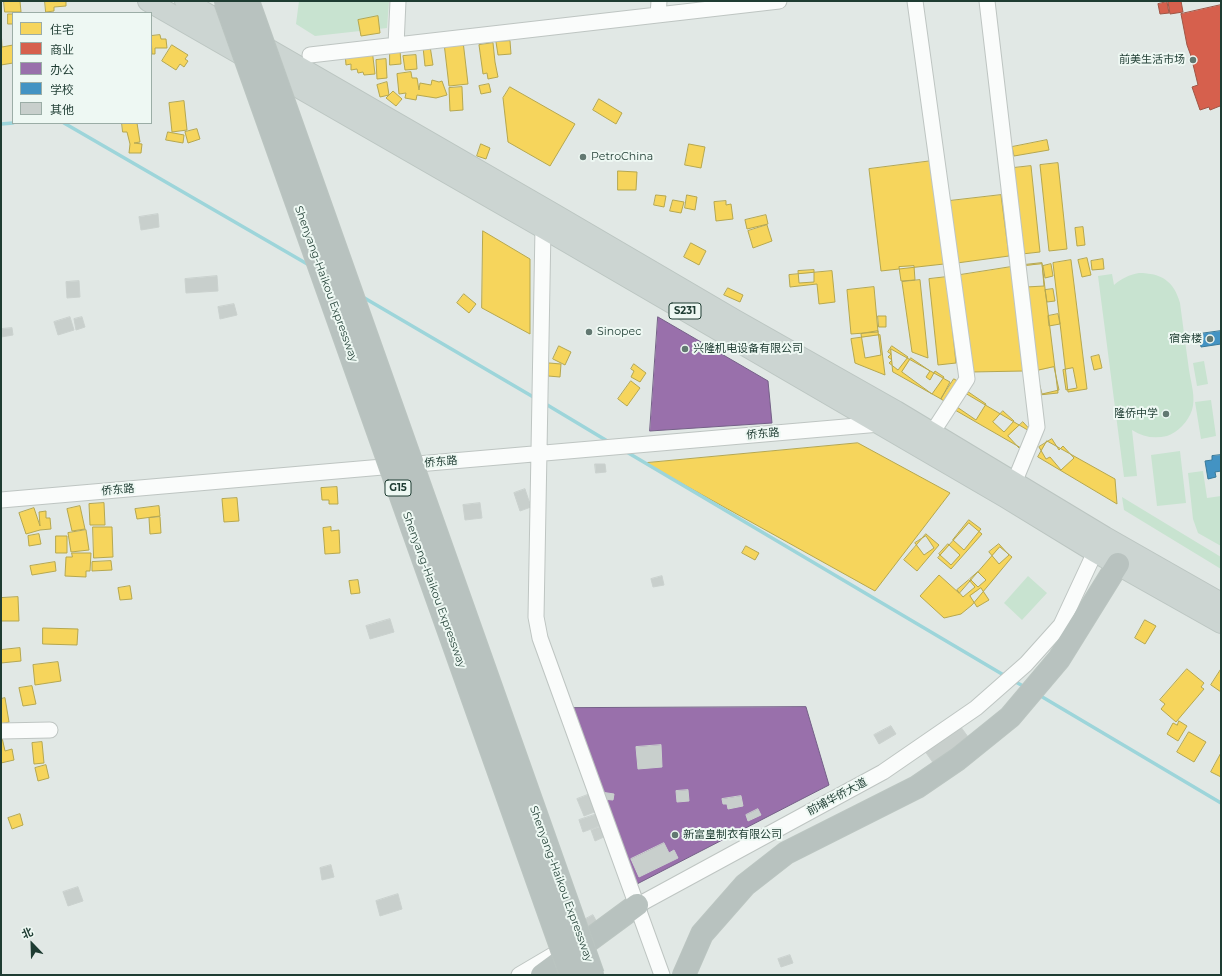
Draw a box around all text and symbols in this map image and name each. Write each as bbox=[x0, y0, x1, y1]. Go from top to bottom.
legend bbox=[12, 12, 152, 124]
text: 住宅 bbox=[50, 22, 74, 37]
text: 商业 bbox=[50, 42, 74, 57]
place label: 前美生活市场 bbox=[1119, 53, 1185, 67]
marker: 前美生活市场 bbox=[1188, 55, 1198, 65]
text: 办公 bbox=[50, 62, 74, 77]
text: 学校 bbox=[50, 82, 74, 97]
text: 其他 bbox=[50, 102, 74, 117]
place label: PetroChina bbox=[591, 150, 653, 164]
marker: PetroChina bbox=[578, 152, 588, 162]
street label: Shenyang-Haikou Expressway bbox=[292, 204, 360, 364]
road number: S231 bbox=[669, 303, 701, 319]
place label: Sinopec bbox=[597, 325, 641, 339]
marker: Sinopec bbox=[584, 327, 594, 337]
place label: 宿舍楼 bbox=[1169, 332, 1202, 346]
marker: 宿舍楼 bbox=[1205, 334, 1215, 344]
place label: 兴隆机电设备有限公司 bbox=[693, 342, 803, 356]
marker: 兴隆机电设备有限公司 bbox=[680, 344, 690, 354]
place label: 隆侨中学 bbox=[1114, 407, 1158, 421]
marker: 隆侨中学 bbox=[1161, 409, 1171, 419]
street label: 侨东路 bbox=[746, 426, 780, 442]
street label: 侨东路 bbox=[424, 454, 458, 470]
road number: G15 bbox=[385, 480, 411, 496]
street label: 侨东路 bbox=[101, 482, 135, 498]
street label: Shenyang-Haikou Expressway bbox=[400, 510, 468, 670]
street label: 前埔华侨大道 bbox=[805, 776, 869, 818]
street label: Shenyang-Haikou Expressway bbox=[527, 804, 595, 964]
place label: 新富皇制衣有限公司 bbox=[683, 828, 782, 842]
marker: 新富皇制衣有限公司 bbox=[670, 830, 680, 840]
north arrow bbox=[12, 924, 52, 964]
text: 北 bbox=[20, 924, 35, 942]

